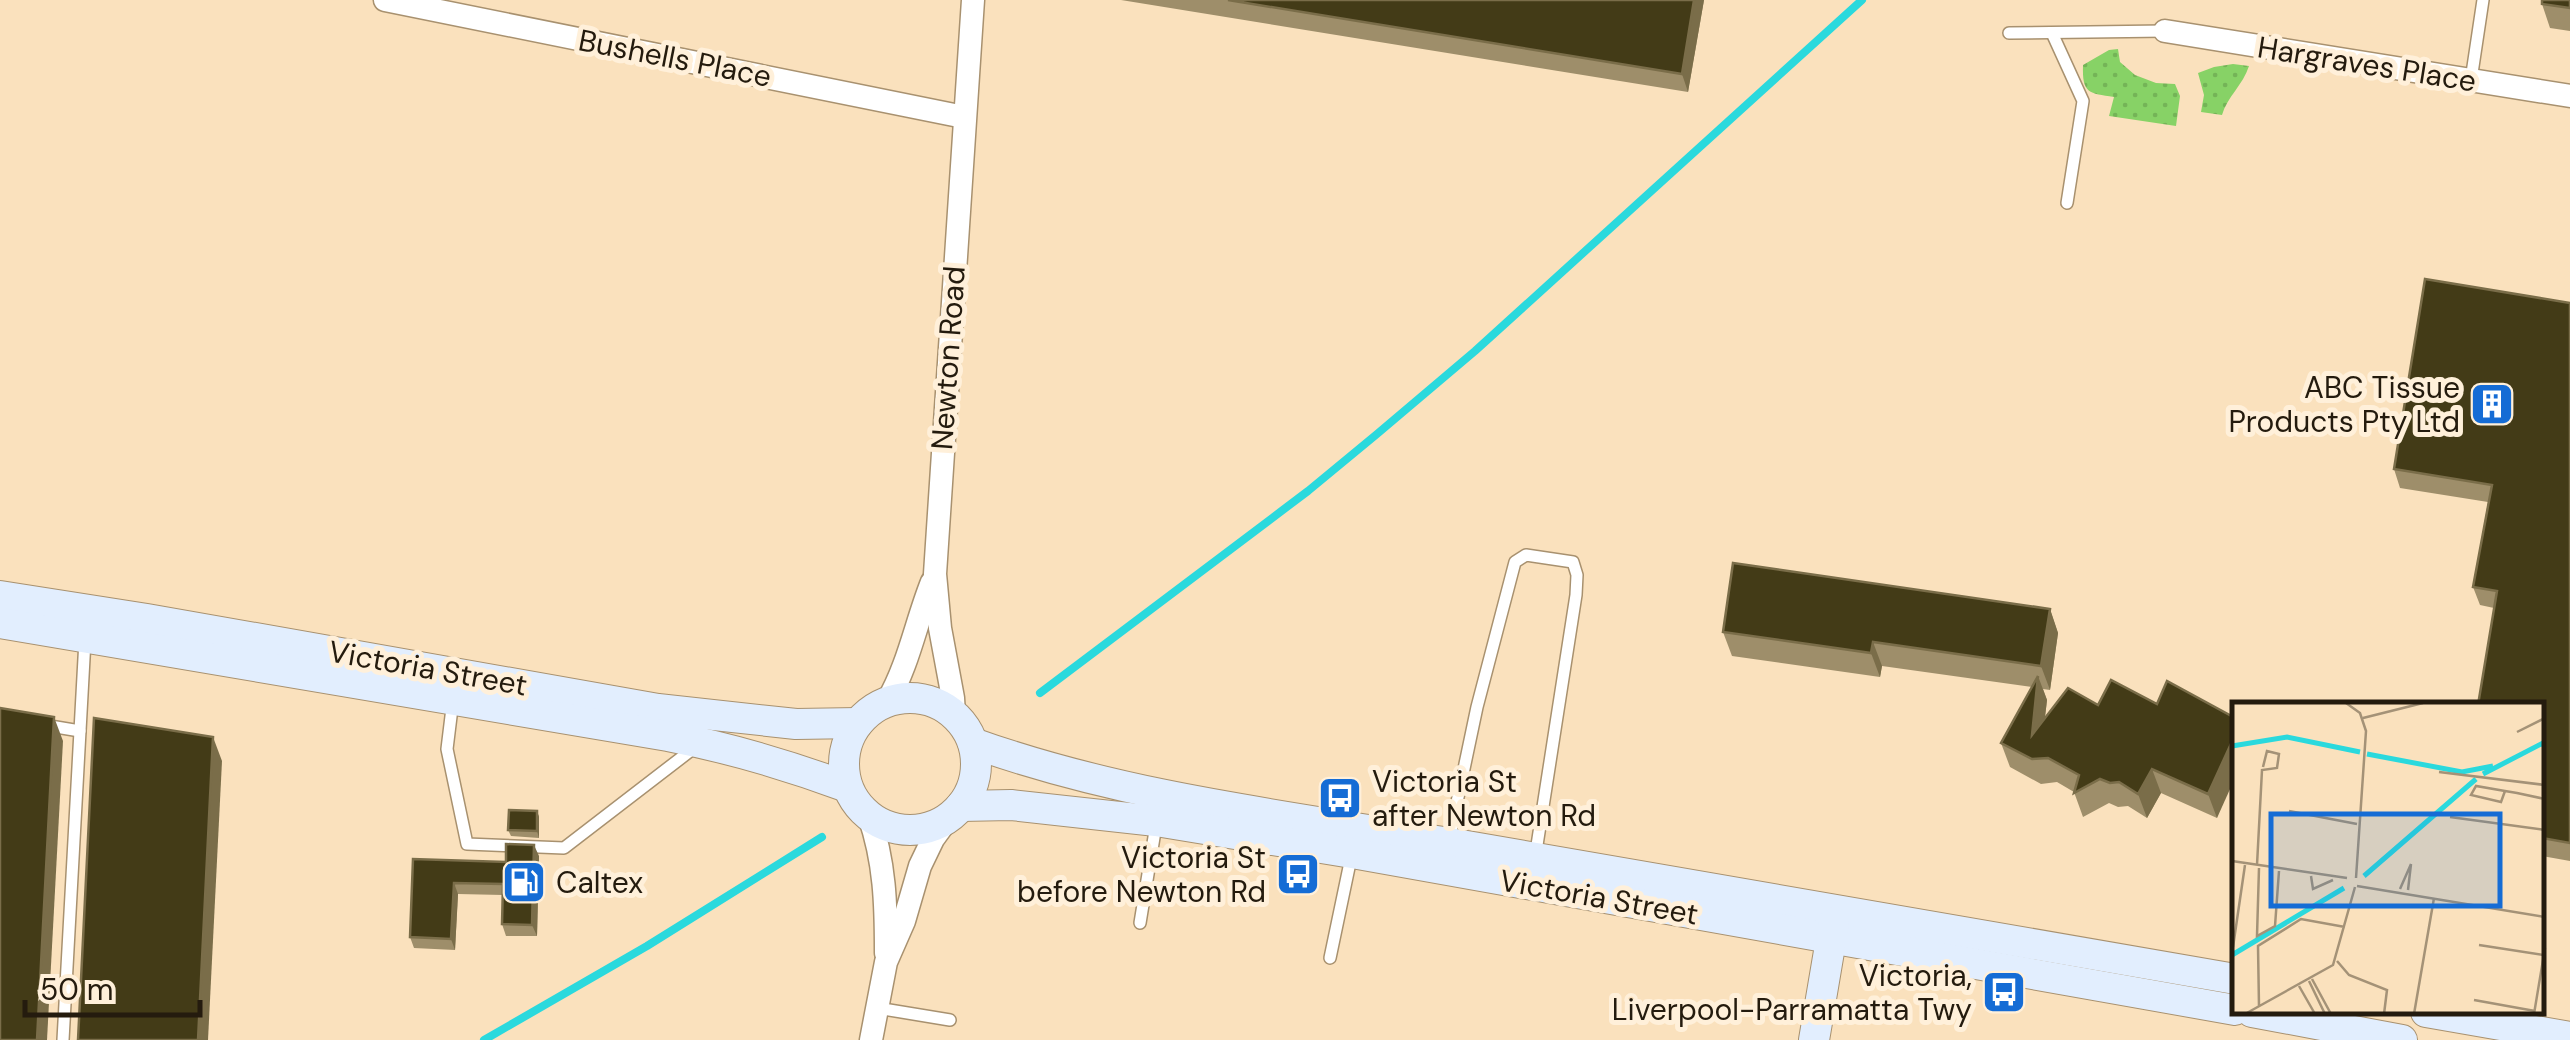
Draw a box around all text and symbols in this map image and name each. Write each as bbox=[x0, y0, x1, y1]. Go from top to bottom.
street label: Bushells Place bbox=[575, 20, 775, 96]
street label: Hargraves Place bbox=[2255, 27, 2479, 101]
street label: Newton Road bbox=[922, 265, 974, 451]
place label: ABC Tissue Products Pty Ltd bbox=[2228, 368, 2460, 441]
building icon: ABC Tissue Products Pty Ltd bbox=[2469, 381, 2515, 427]
street label: Victoria Street bbox=[326, 631, 530, 705]
inset map bbox=[2232, 702, 2545, 1015]
place label: Victoria St after Newton Rd bbox=[1372, 762, 1596, 835]
bus stop icon: Victoria St after Newton Rd bbox=[1317, 775, 1363, 821]
place label: Victoria St before Newton Rd bbox=[1017, 838, 1266, 911]
bus stop icon: Victoria St before Newton Rd bbox=[1275, 851, 1321, 897]
fuel station icon: Caltex bbox=[501, 859, 547, 905]
street label: Victoria Street bbox=[1497, 860, 1701, 934]
place label: Caltex bbox=[556, 863, 643, 902]
scale bar bbox=[25, 955, 200, 1017]
place label: Victoria, Liverpool-Parramatta Twy bbox=[1612, 956, 1972, 1029]
bus stop icon: Victoria, Liverpool-Parramatta Twy bbox=[1981, 969, 2027, 1015]
text: 50 m bbox=[40, 970, 114, 1009]

